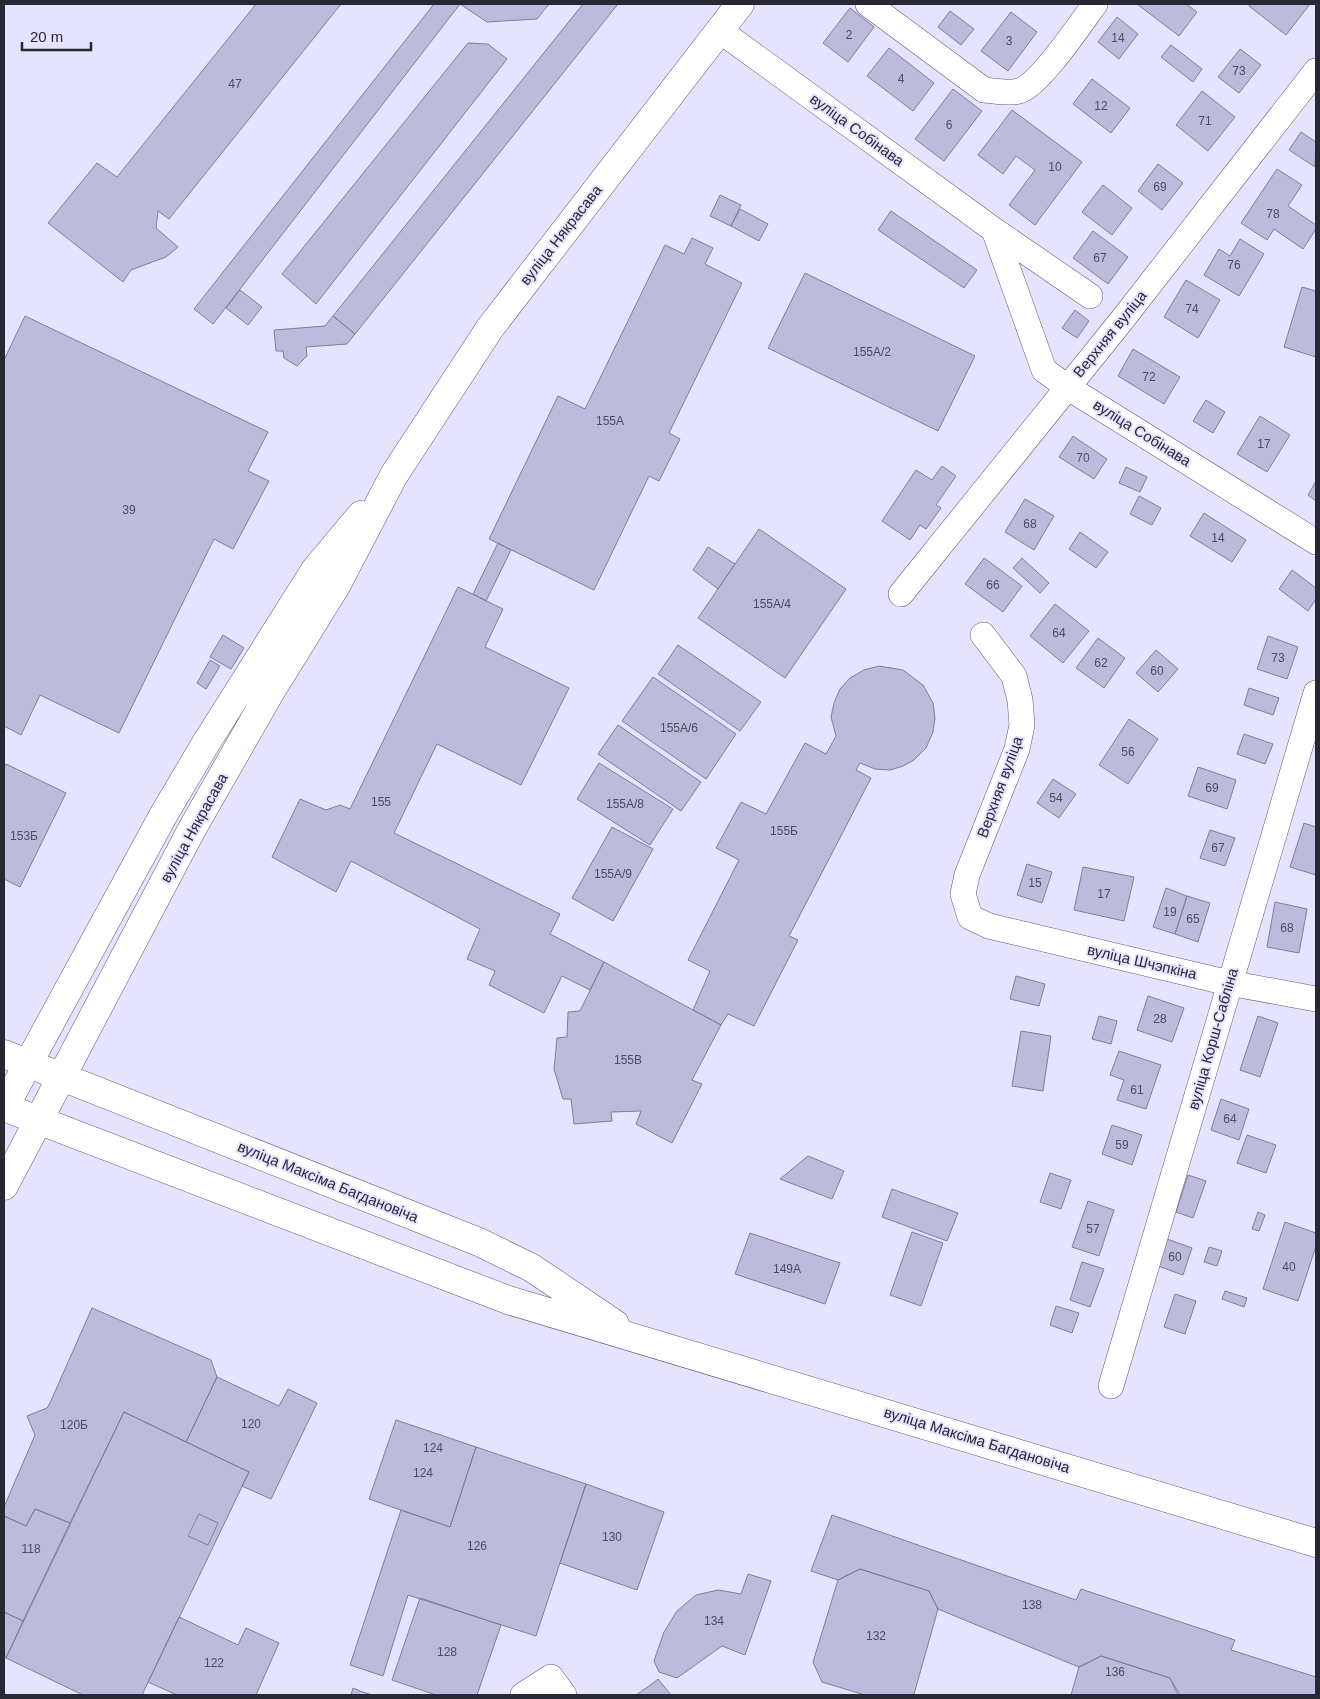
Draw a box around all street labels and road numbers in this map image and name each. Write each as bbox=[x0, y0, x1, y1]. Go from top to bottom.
street label: вуліца Собінава bbox=[807, 90, 908, 170]
street label: вуліца Някрасава bbox=[516, 181, 605, 288]
street label: Верхняя вуліца bbox=[1069, 286, 1150, 380]
street label: вуліца Собінава bbox=[1090, 396, 1195, 470]
street label: Верхняя вуліца bbox=[973, 733, 1026, 840]
street label: вуліца Някрасава bbox=[157, 770, 231, 885]
street label: вуліца Шчэпкіна bbox=[1086, 941, 1199, 983]
street label: вуліца Корш-Сабліна bbox=[1184, 966, 1241, 1112]
street label: вуліца Максіма Багдановіча bbox=[235, 1137, 422, 1226]
street label: вуліца Максіма Багдановіча bbox=[882, 1403, 1073, 1476]

